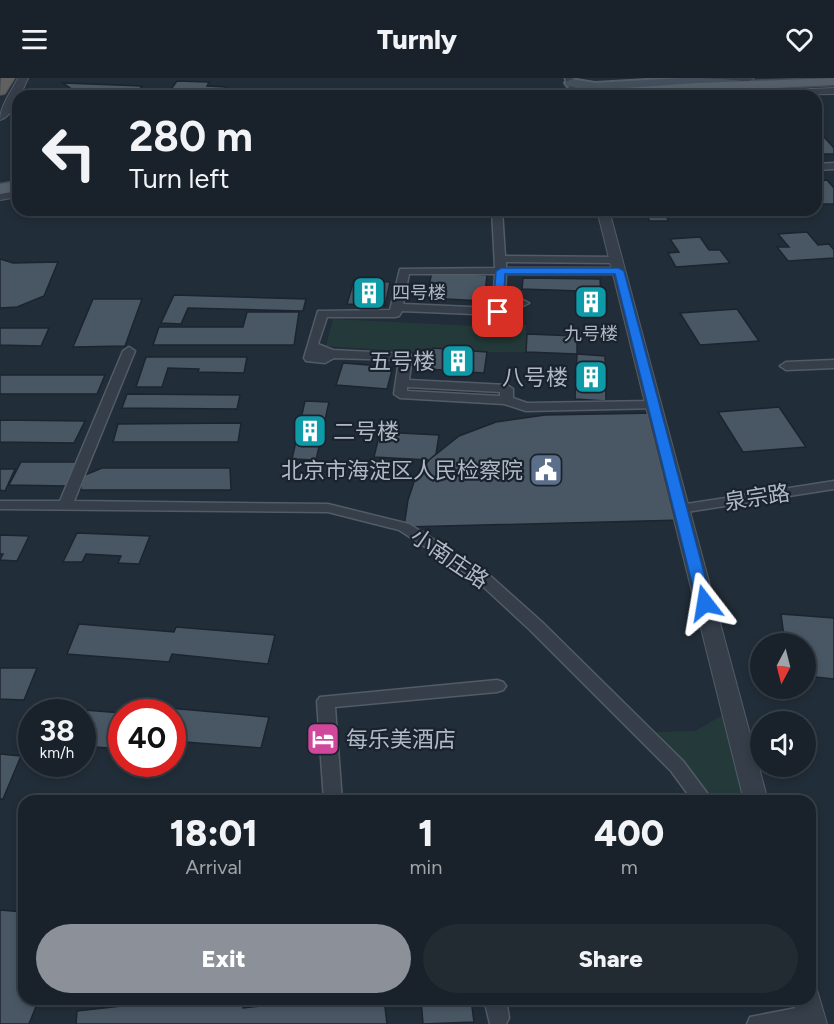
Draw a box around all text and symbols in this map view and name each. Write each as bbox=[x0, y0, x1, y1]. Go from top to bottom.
icon: menu bbox=[18, 23, 51, 56]
text: Turnly bbox=[377, 23, 457, 56]
icon: heart bbox=[783, 23, 816, 56]
text: 280 m bbox=[129, 111, 253, 162]
icon: left bbox=[30, 114, 108, 192]
text: Turn left bbox=[129, 162, 229, 195]
building icon: 四号楼 bbox=[351, 275, 387, 311]
place label: 四号楼 bbox=[392, 282, 446, 304]
building icon: 九号楼 bbox=[573, 284, 609, 320]
pin bbox=[472, 286, 523, 337]
icon: arrive bbox=[481, 295, 514, 328]
place label: 九号楼 bbox=[564, 323, 618, 345]
building icon: 五号楼 bbox=[440, 343, 476, 379]
place label: 五号楼 bbox=[369, 348, 435, 375]
building icon: 八号楼 bbox=[573, 359, 609, 395]
place label: 八号楼 bbox=[502, 364, 568, 391]
building icon: 二号楼 bbox=[292, 413, 328, 449]
place label: 二号楼 bbox=[333, 418, 399, 445]
public building icon: 北京市海淀区人民检察院 bbox=[528, 452, 564, 488]
place label: 北京市海淀区人民检察院 bbox=[281, 457, 523, 484]
street label: 泉宗路 bbox=[722, 479, 792, 516]
street label: 小南庄路 bbox=[406, 523, 494, 594]
position arrow bbox=[673, 571, 737, 635]
north arrow bbox=[750, 633, 816, 699]
map controls bbox=[750, 633, 816, 777]
speed limit sign: 40 bbox=[108, 699, 186, 777]
button: sound bbox=[750, 711, 816, 777]
text: 38 bbox=[39, 712, 75, 749]
hotel icon: 每乐美酒店 bbox=[305, 721, 341, 757]
place label: 每乐美酒店 bbox=[346, 726, 456, 753]
text: km/h bbox=[40, 744, 74, 762]
text: 18:01 bbox=[170, 812, 258, 855]
text: 1 bbox=[418, 812, 434, 855]
text: 400 bbox=[594, 812, 664, 855]
text: Arrival bbox=[186, 855, 242, 879]
text: min bbox=[410, 855, 442, 879]
text: m bbox=[621, 855, 638, 879]
button: Exit bbox=[36, 924, 411, 993]
button: Share bbox=[423, 924, 798, 993]

